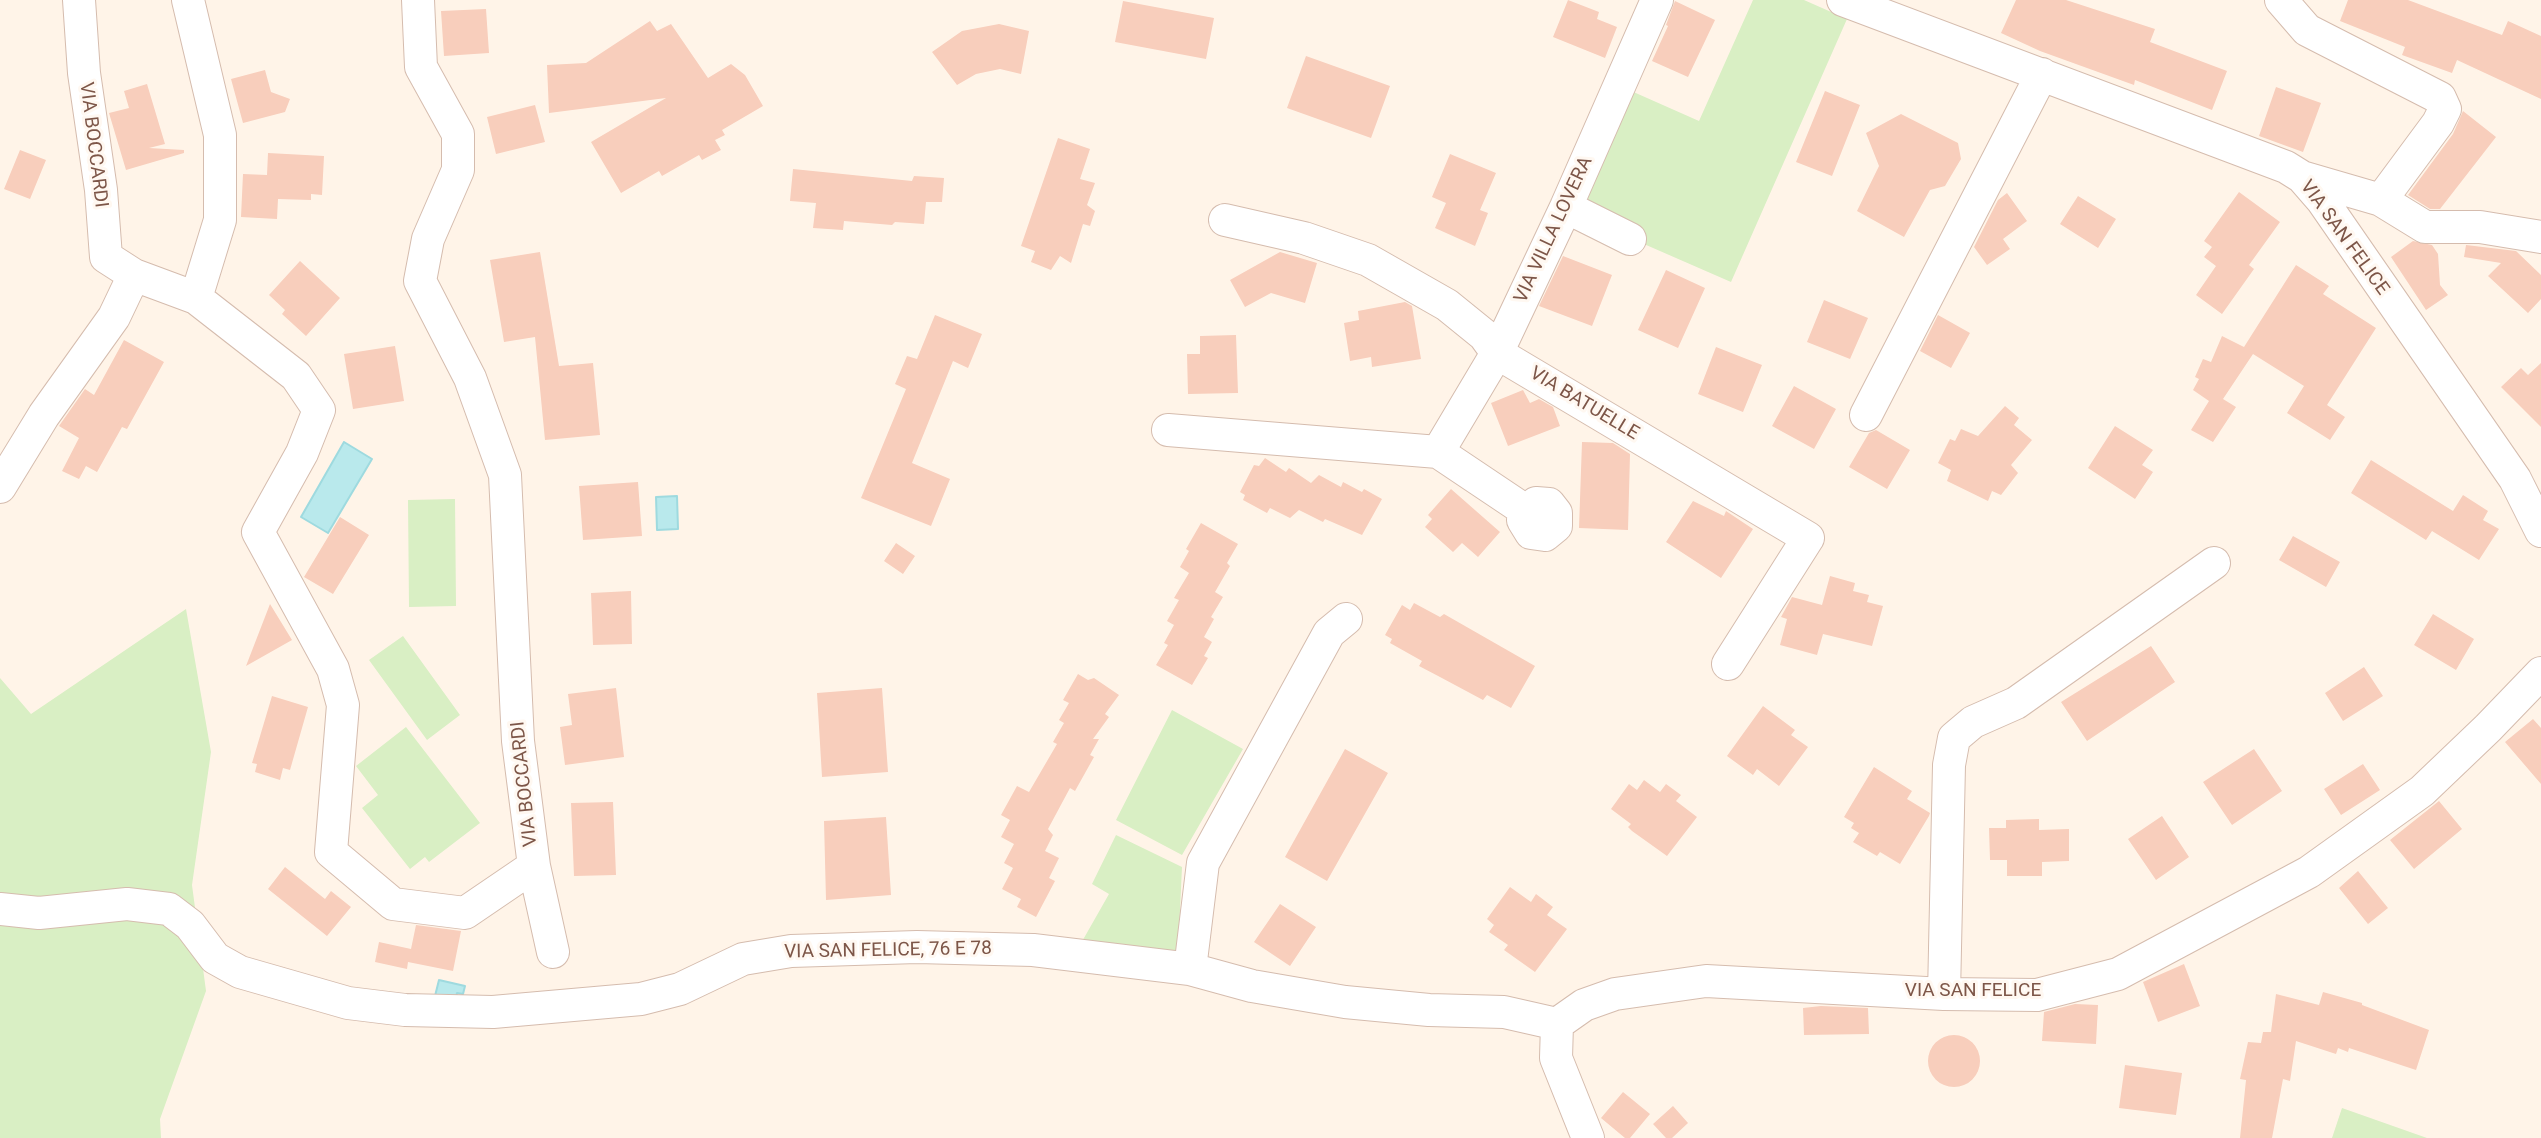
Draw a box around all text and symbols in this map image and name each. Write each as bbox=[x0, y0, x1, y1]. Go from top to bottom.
street label: VIA BOCCARDI bbox=[74, 81, 112, 209]
street label: VIA VILLA LOVERA bbox=[1510, 153, 1598, 307]
street label: VIA SAN FELICE bbox=[2295, 176, 2393, 300]
street label: VIA BATUELLE bbox=[1525, 362, 1643, 446]
street label: VIA BOCCARDI bbox=[507, 720, 543, 848]
street label: VIA SAN FELICE, 76 E 78 bbox=[784, 938, 992, 964]
street label: VIA SAN FELICE bbox=[1905, 980, 2041, 1002]

